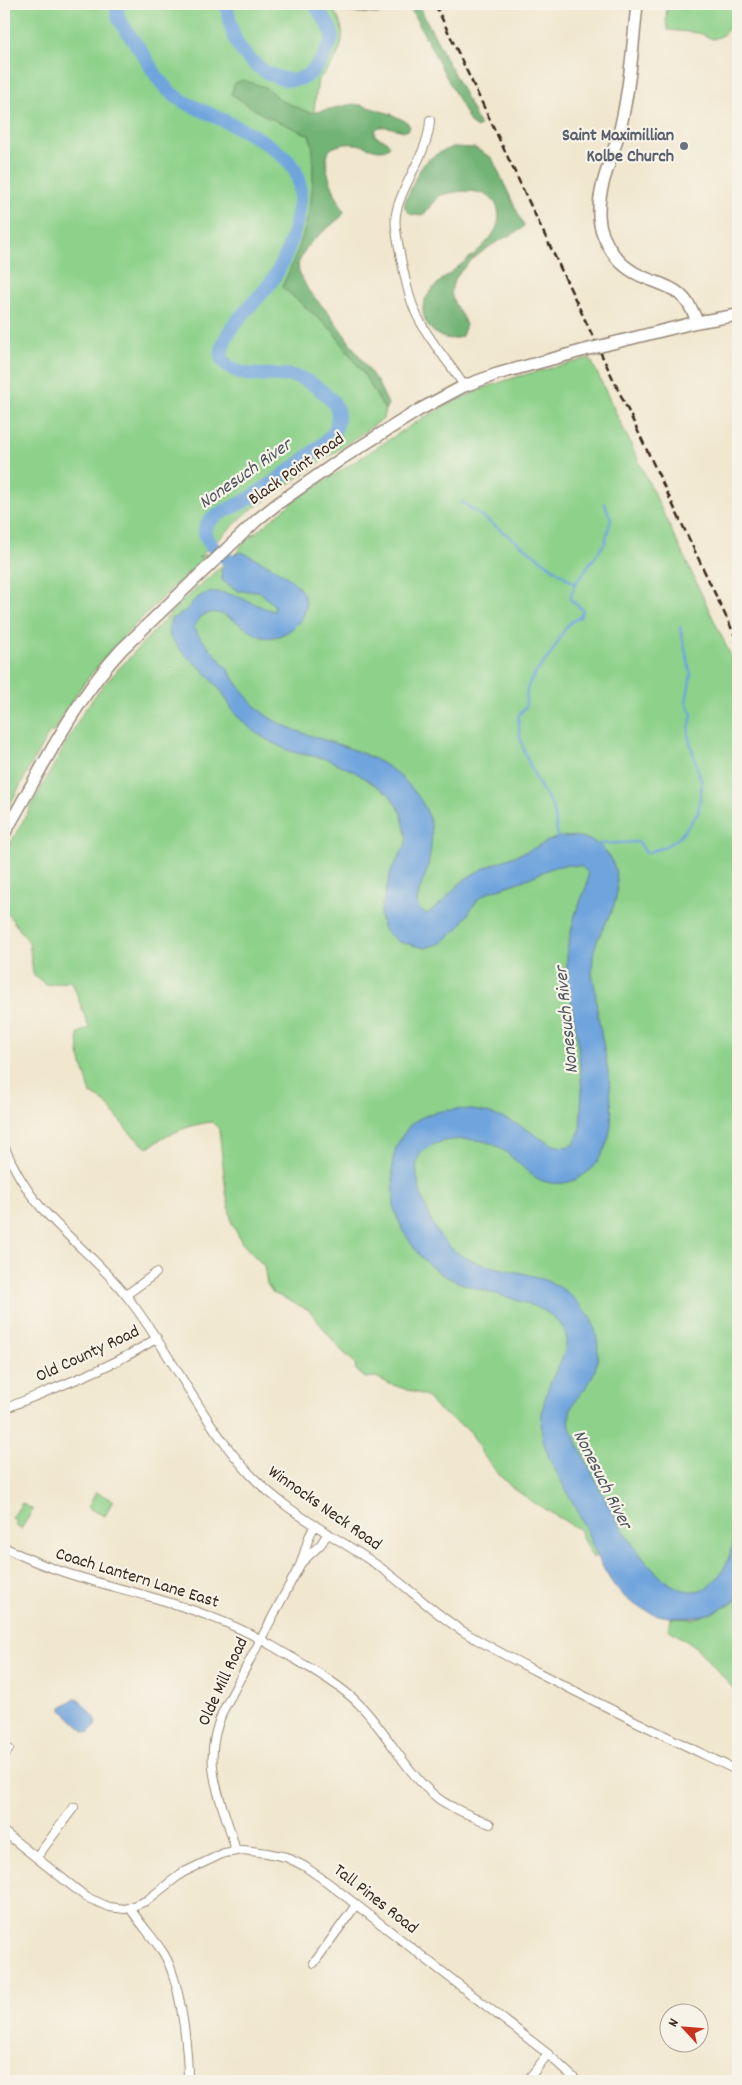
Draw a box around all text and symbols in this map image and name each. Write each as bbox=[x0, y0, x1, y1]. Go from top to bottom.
place label: Saint Maximillian Kolbe Church bbox=[562, 124, 674, 170]
marker: Saint Maximillian Kolbe Church bbox=[678, 140, 690, 152]
street label: Black Point Road bbox=[244, 428, 350, 512]
water label: Nonesuch River bbox=[194, 432, 300, 517]
water label: Nonesuch River bbox=[549, 963, 587, 1075]
street label: Old County Road bbox=[32, 1320, 144, 1390]
water label: Nonesuch River bbox=[564, 1426, 638, 1536]
street label: Winnocks Neck Road bbox=[262, 1460, 386, 1558]
street label: Coach Lantern Lane East bbox=[52, 1542, 222, 1616]
street label: Olde Mill Road bbox=[193, 1634, 255, 1730]
street label: Tall Pines Road bbox=[327, 1859, 423, 1941]
north arrow bbox=[660, 2002, 710, 2052]
text: N bbox=[664, 2016, 685, 2031]

